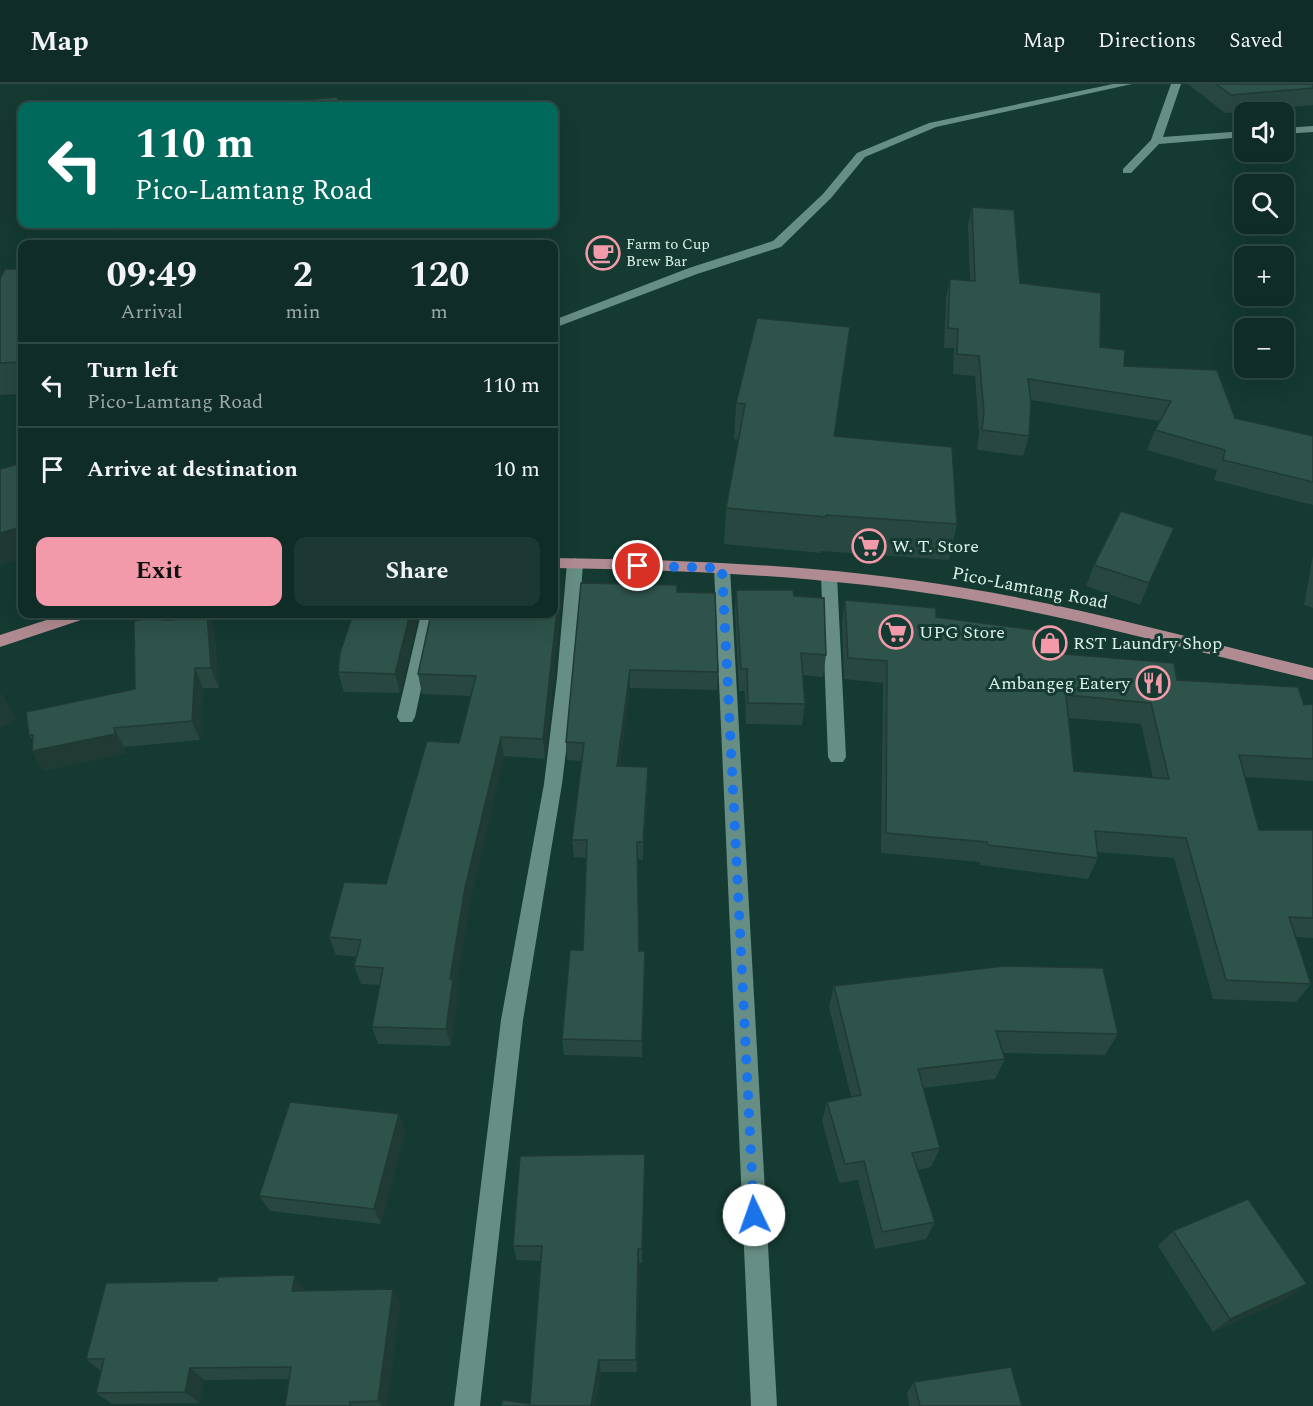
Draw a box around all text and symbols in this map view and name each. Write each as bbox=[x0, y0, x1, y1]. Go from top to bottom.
text: Map bbox=[30, 20, 89, 63]
text: Map bbox=[1023, 25, 1065, 57]
text: Directions bbox=[1098, 25, 1196, 57]
text: Saved bbox=[1229, 25, 1283, 57]
map controls bbox=[1234, 102, 1294, 378]
button: sound bbox=[1234, 102, 1294, 162]
text: 110 m bbox=[135, 113, 254, 176]
icon: left bbox=[36, 126, 114, 204]
text: Pico-Lamtang Road bbox=[135, 170, 373, 212]
button: search bbox=[1234, 174, 1294, 234]
place label: Farm to Cup Brew Bar bbox=[626, 233, 710, 273]
cafe icon: Farm to Cup Brew Bar bbox=[585, 235, 621, 271]
button: + bbox=[1234, 246, 1294, 306]
text: 09:49 bbox=[106, 248, 197, 303]
text: 2 bbox=[293, 248, 313, 303]
text: 120 bbox=[409, 248, 469, 303]
text: Arrival bbox=[121, 297, 183, 327]
text: min bbox=[285, 297, 320, 327]
text: m bbox=[431, 297, 448, 327]
button: − bbox=[1234, 318, 1294, 378]
text: Turn left bbox=[87, 354, 179, 387]
icon: left bbox=[36, 369, 69, 402]
text: 110 m bbox=[483, 369, 540, 402]
text: Pico-Lamtang Road bbox=[87, 387, 263, 417]
icon: arrive bbox=[36, 453, 69, 486]
text: Arrive at destination bbox=[87, 453, 298, 486]
text: 10 m bbox=[494, 453, 540, 486]
supermarket icon: W. T. Store bbox=[851, 528, 887, 564]
place label: W. T. Store bbox=[892, 533, 979, 560]
button: Exit bbox=[36, 537, 282, 606]
button: Share bbox=[294, 537, 540, 606]
pin bbox=[612, 540, 663, 591]
icon: arrive bbox=[621, 549, 654, 582]
street label: Pico-Lamtang Road bbox=[950, 560, 1110, 616]
supermarket icon: UPG Store bbox=[878, 614, 914, 650]
place label: UPG Store bbox=[919, 619, 1005, 646]
shop icon: RST Laundry Shop bbox=[1032, 625, 1068, 661]
place label: RST Laundry Shop bbox=[1073, 630, 1222, 657]
restaurant icon: Ambangeg Eatery bbox=[1135, 665, 1171, 701]
place label: Ambangeg Eatery bbox=[988, 670, 1131, 697]
position arrow bbox=[722, 1183, 786, 1247]

